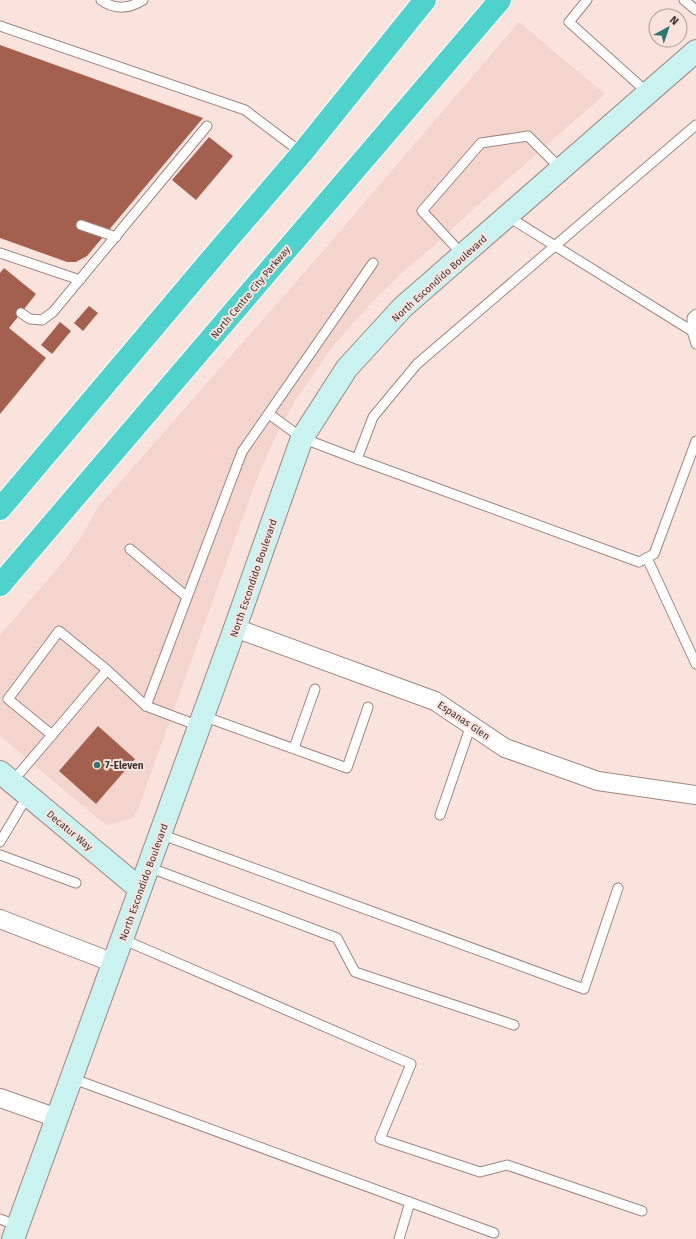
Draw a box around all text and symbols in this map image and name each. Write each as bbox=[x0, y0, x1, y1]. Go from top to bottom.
north arrow bbox=[648, 8, 688, 48]
text: N bbox=[667, 13, 681, 28]
street label: North Escondido Boulevard bbox=[390, 233, 490, 325]
street label: North Centre City Parkway bbox=[209, 244, 293, 341]
street label: North Escondido Boulevard bbox=[228, 518, 280, 639]
street label: Espanas Glen bbox=[435, 699, 492, 743]
marker: 7-Eleven bbox=[92, 760, 102, 770]
place label: 7-Eleven bbox=[105, 760, 144, 772]
street label: Decatur Way bbox=[44, 808, 95, 853]
street label: North Escondido Boulevard bbox=[117, 822, 171, 943]

